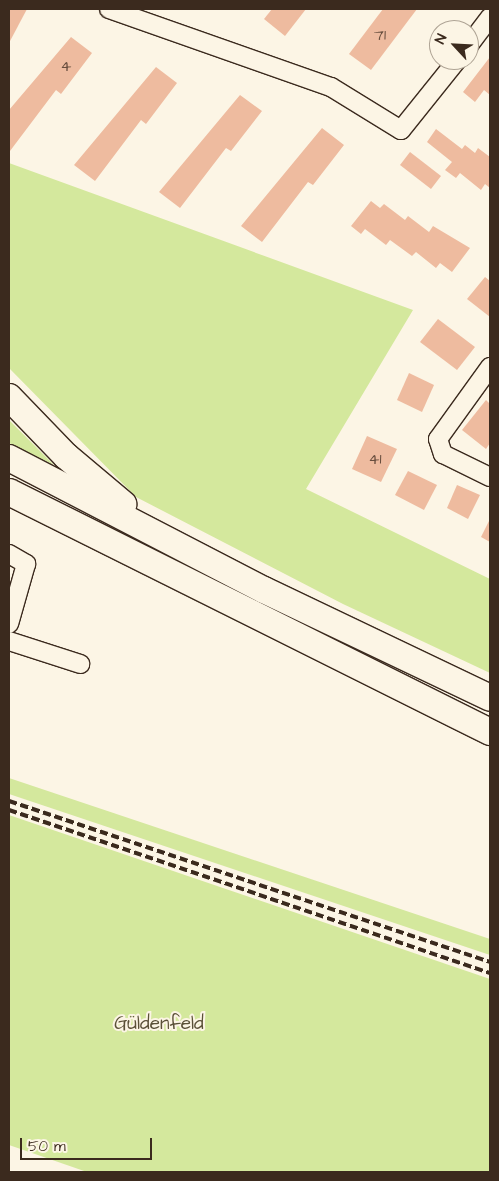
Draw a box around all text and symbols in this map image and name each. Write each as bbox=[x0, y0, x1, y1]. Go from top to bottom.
north arrow bbox=[429, 20, 479, 70]
house number: 71 bbox=[374, 25, 386, 45]
text: N bbox=[430, 31, 452, 47]
house number: 4 bbox=[61, 56, 71, 76]
house number: 41 bbox=[369, 449, 381, 469]
park label: Güldenfeld bbox=[114, 1013, 204, 1035]
scale bar bbox=[22, 1128, 155, 1160]
text: 50 m bbox=[28, 1136, 66, 1157]

